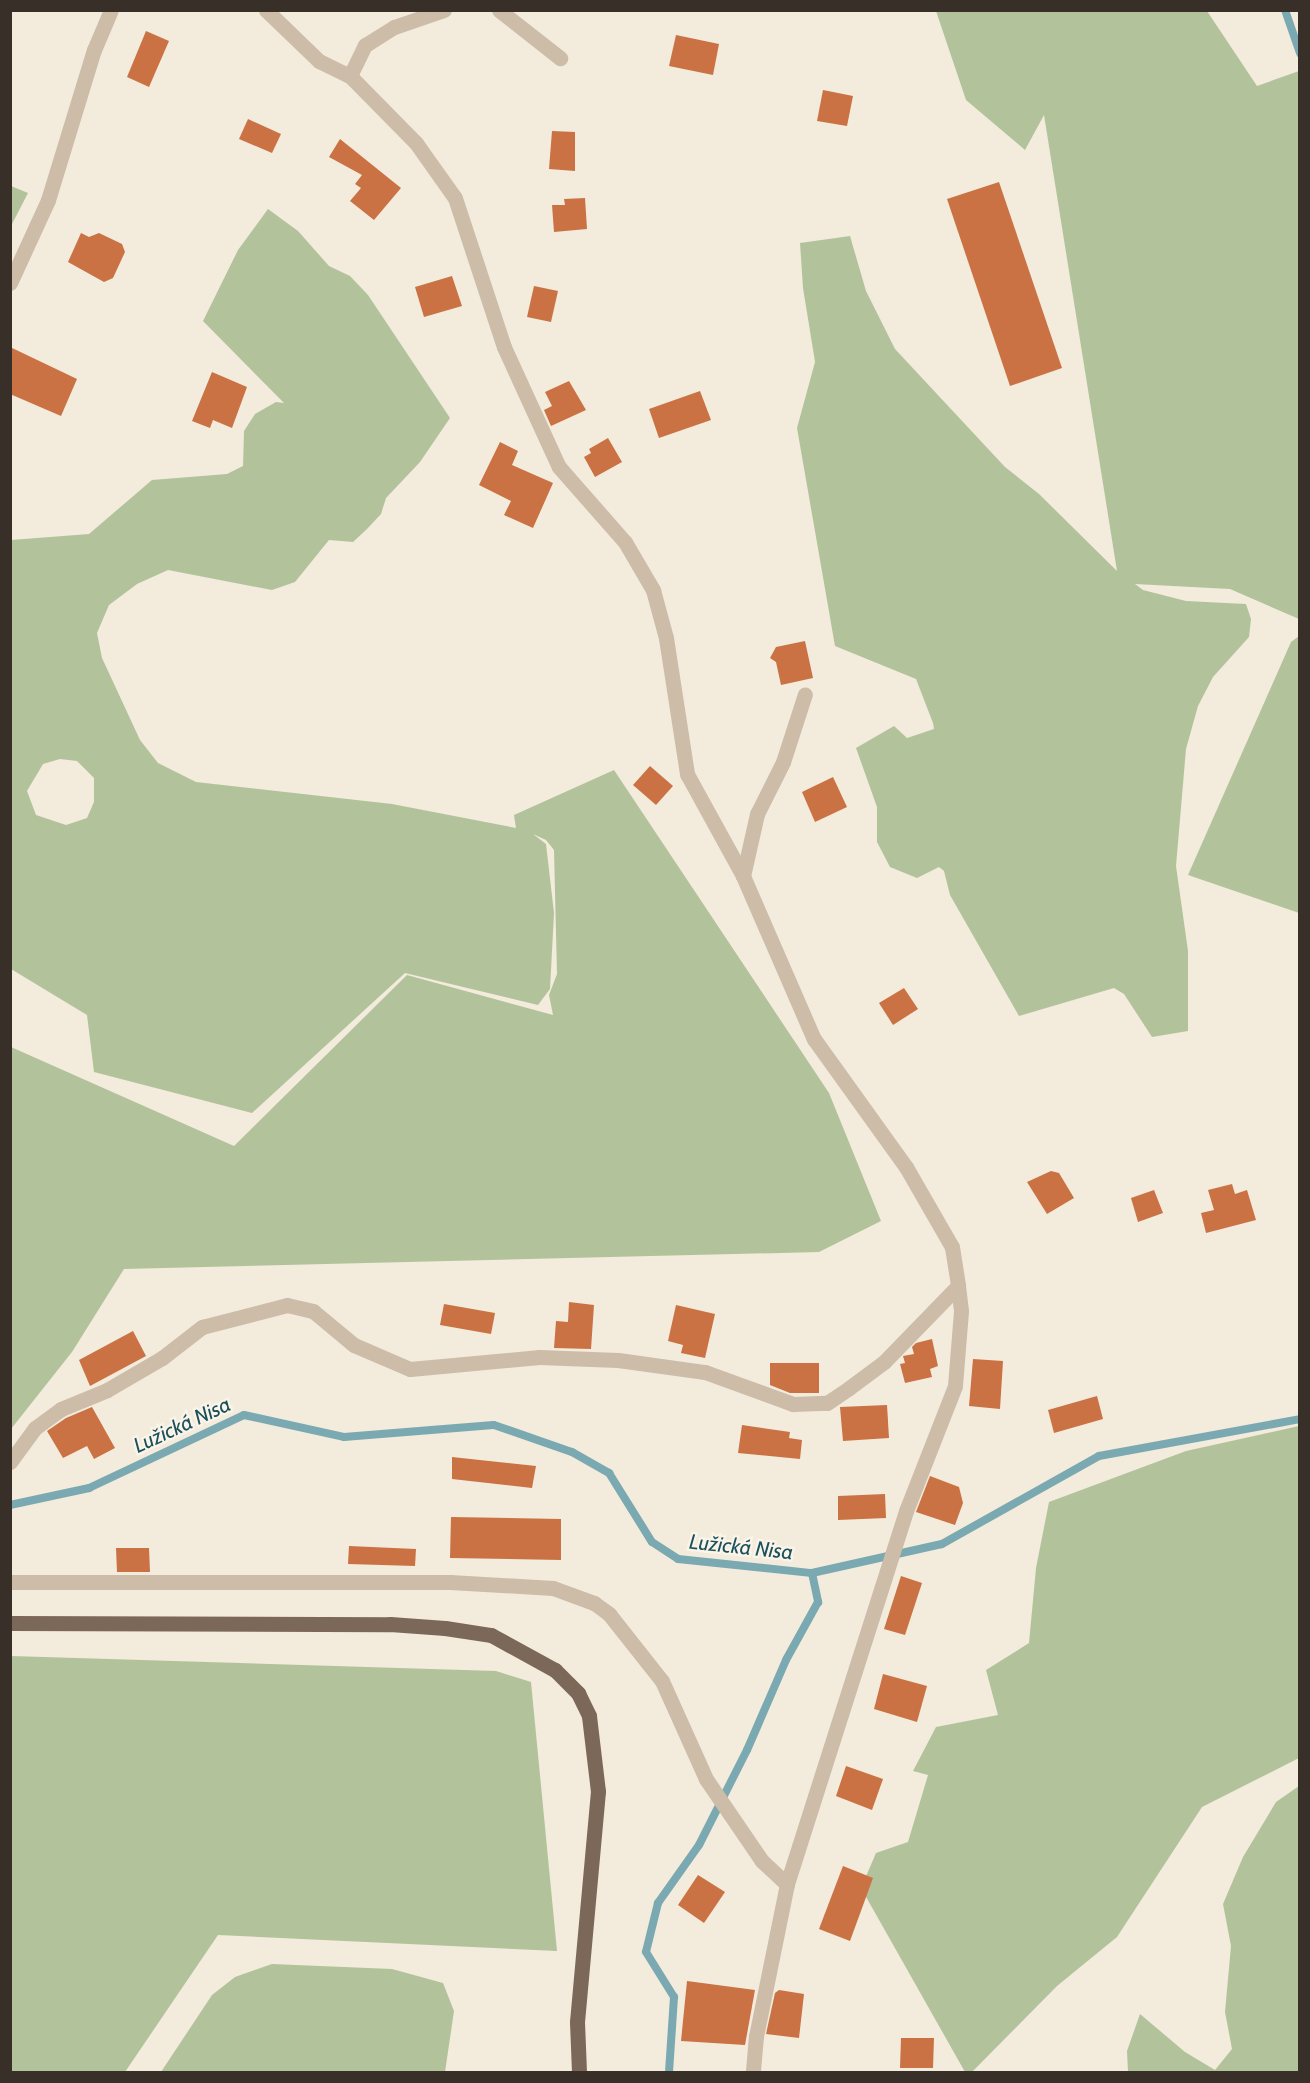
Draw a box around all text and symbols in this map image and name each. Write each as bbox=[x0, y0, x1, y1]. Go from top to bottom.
water label: Lužická Nisa bbox=[129, 1392, 235, 1458]
water label: Lužická Nisa bbox=[688, 1529, 794, 1565]

